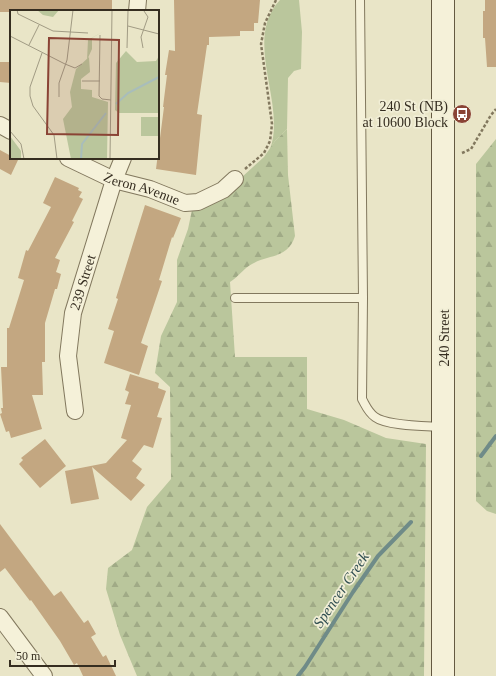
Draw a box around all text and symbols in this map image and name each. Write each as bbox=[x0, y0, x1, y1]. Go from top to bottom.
inset map bbox=[10, 10, 159, 159]
place label: 240 St (NB) at 10600 Block bbox=[362, 99, 448, 130]
bus stop icon: 240 St (NB) at 10600 Block bbox=[451, 103, 473, 125]
street label: Zeron Avenue bbox=[101, 169, 182, 208]
street label: 239 Street bbox=[67, 253, 99, 312]
street label: 240 Street bbox=[437, 309, 452, 367]
water label: Spencer Creek bbox=[310, 549, 372, 631]
scale bar bbox=[10, 642, 115, 668]
text: 50 m bbox=[16, 649, 41, 663]

